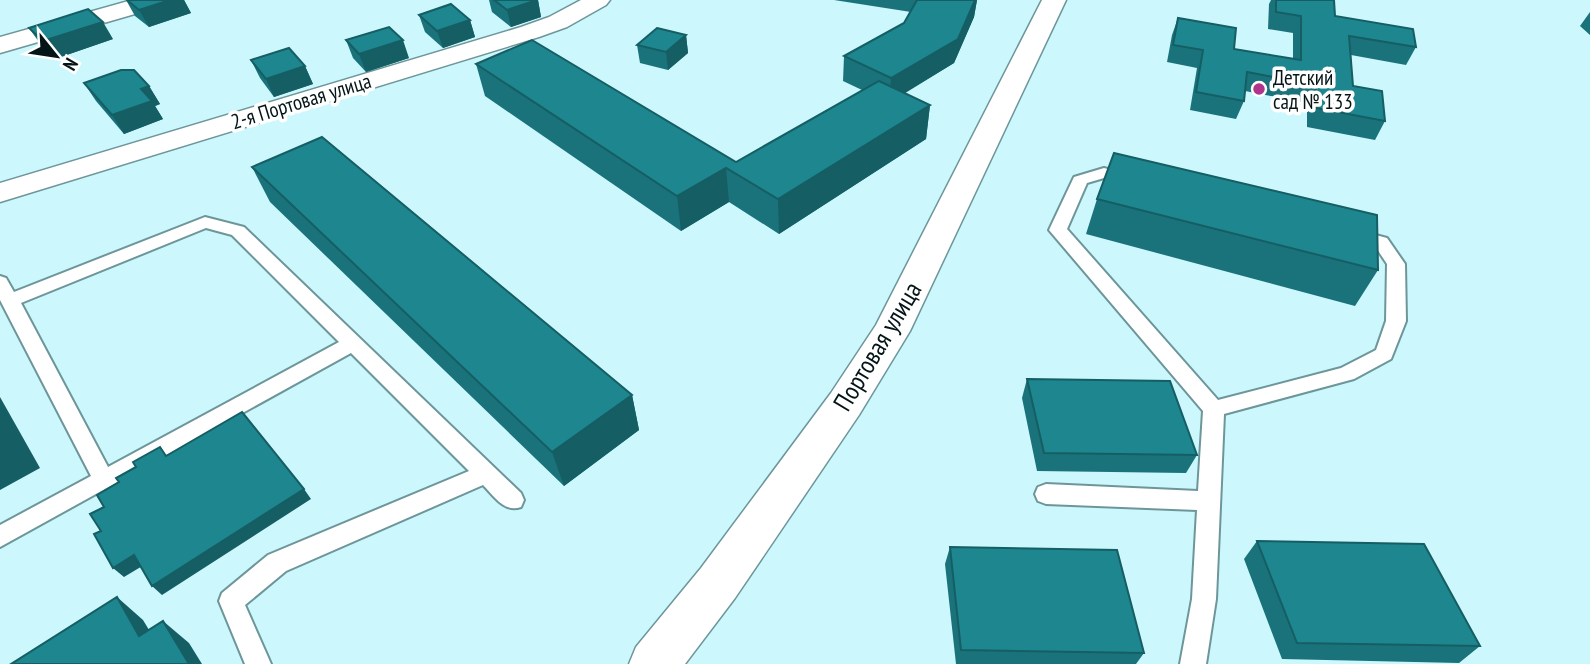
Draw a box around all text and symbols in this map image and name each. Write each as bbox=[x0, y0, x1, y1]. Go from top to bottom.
north arrow bbox=[21, 21, 91, 91]
text: N bbox=[58, 54, 84, 75]
place label: Детский сад № 133 bbox=[1273, 64, 1353, 115]
street label: 2-я Портовая улица bbox=[228, 67, 374, 135]
marker: Детский сад № 133 bbox=[1251, 81, 1267, 97]
street label: Портовая улица bbox=[826, 275, 928, 417]

